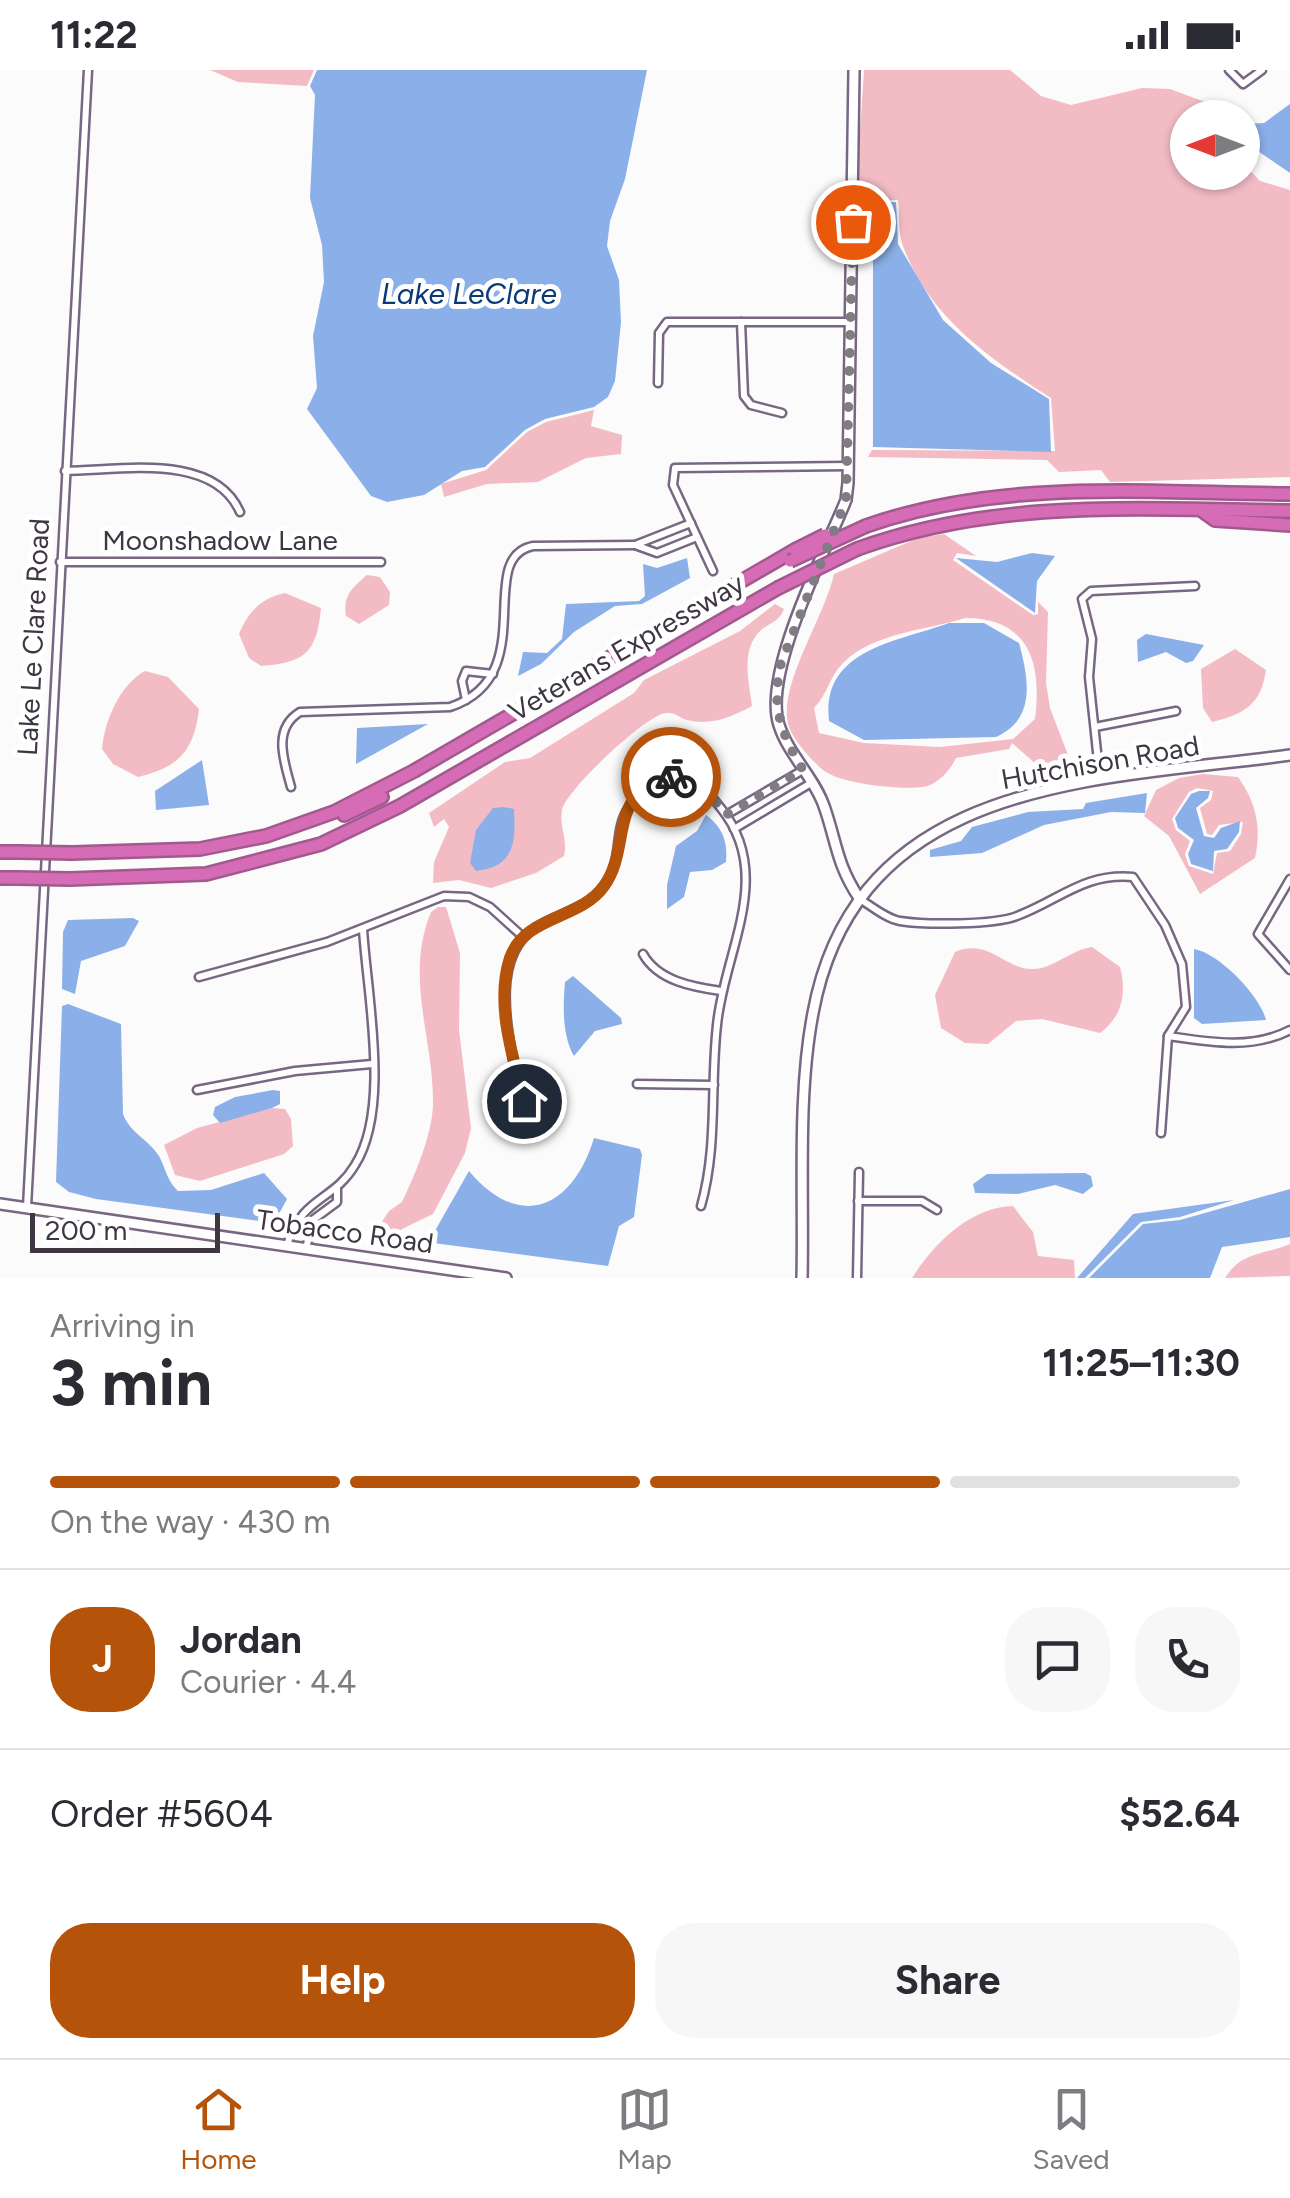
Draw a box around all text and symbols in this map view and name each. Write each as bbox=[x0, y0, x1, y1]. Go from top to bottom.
text: 11:22 bbox=[50, 12, 138, 58]
north arrow bbox=[1170, 100, 1260, 190]
map controls bbox=[1170, 100, 1260, 190]
pin bbox=[811, 180, 896, 265]
icon: bag bbox=[826, 195, 881, 250]
water label: Lake LeClare bbox=[381, 275, 557, 312]
street label: Lake Le Clare Road bbox=[10, 517, 56, 757]
street label: Moonshadow Lane bbox=[102, 523, 338, 557]
street label: Veterans Expressway bbox=[502, 566, 750, 728]
courier bbox=[621, 727, 721, 827]
street label: Hutchison Road bbox=[998, 728, 1202, 796]
icon: bike bbox=[644, 750, 699, 805]
pin bbox=[482, 1059, 567, 1144]
icon: home bbox=[497, 1074, 552, 1129]
street label: Tobacco Road bbox=[254, 1202, 436, 1260]
scale bar bbox=[30, 1208, 220, 1252]
text: 200 m bbox=[45, 1213, 127, 1247]
text: Arriving in bbox=[50, 1307, 195, 1345]
text: 11:25–11:30 bbox=[1042, 1340, 1240, 1386]
text: 3 min bbox=[50, 1343, 212, 1421]
text: On the way · 430 m bbox=[50, 1503, 330, 1541]
button: chat bbox=[1005, 1607, 1110, 1712]
button: phone bbox=[1135, 1607, 1240, 1712]
text: Jordan bbox=[180, 1617, 302, 1663]
text: J bbox=[92, 1636, 113, 1682]
text: Courier · 4.4 bbox=[180, 1663, 356, 1701]
text: Order #5604 bbox=[50, 1791, 273, 1837]
text: $52.64 bbox=[1119, 1791, 1240, 1837]
button: Help bbox=[50, 1923, 635, 2038]
button: Share bbox=[655, 1923, 1240, 2038]
tab: Home bbox=[180, 2082, 257, 2176]
tab: Map bbox=[617, 2082, 672, 2176]
tab: Saved bbox=[1033, 2082, 1110, 2176]

